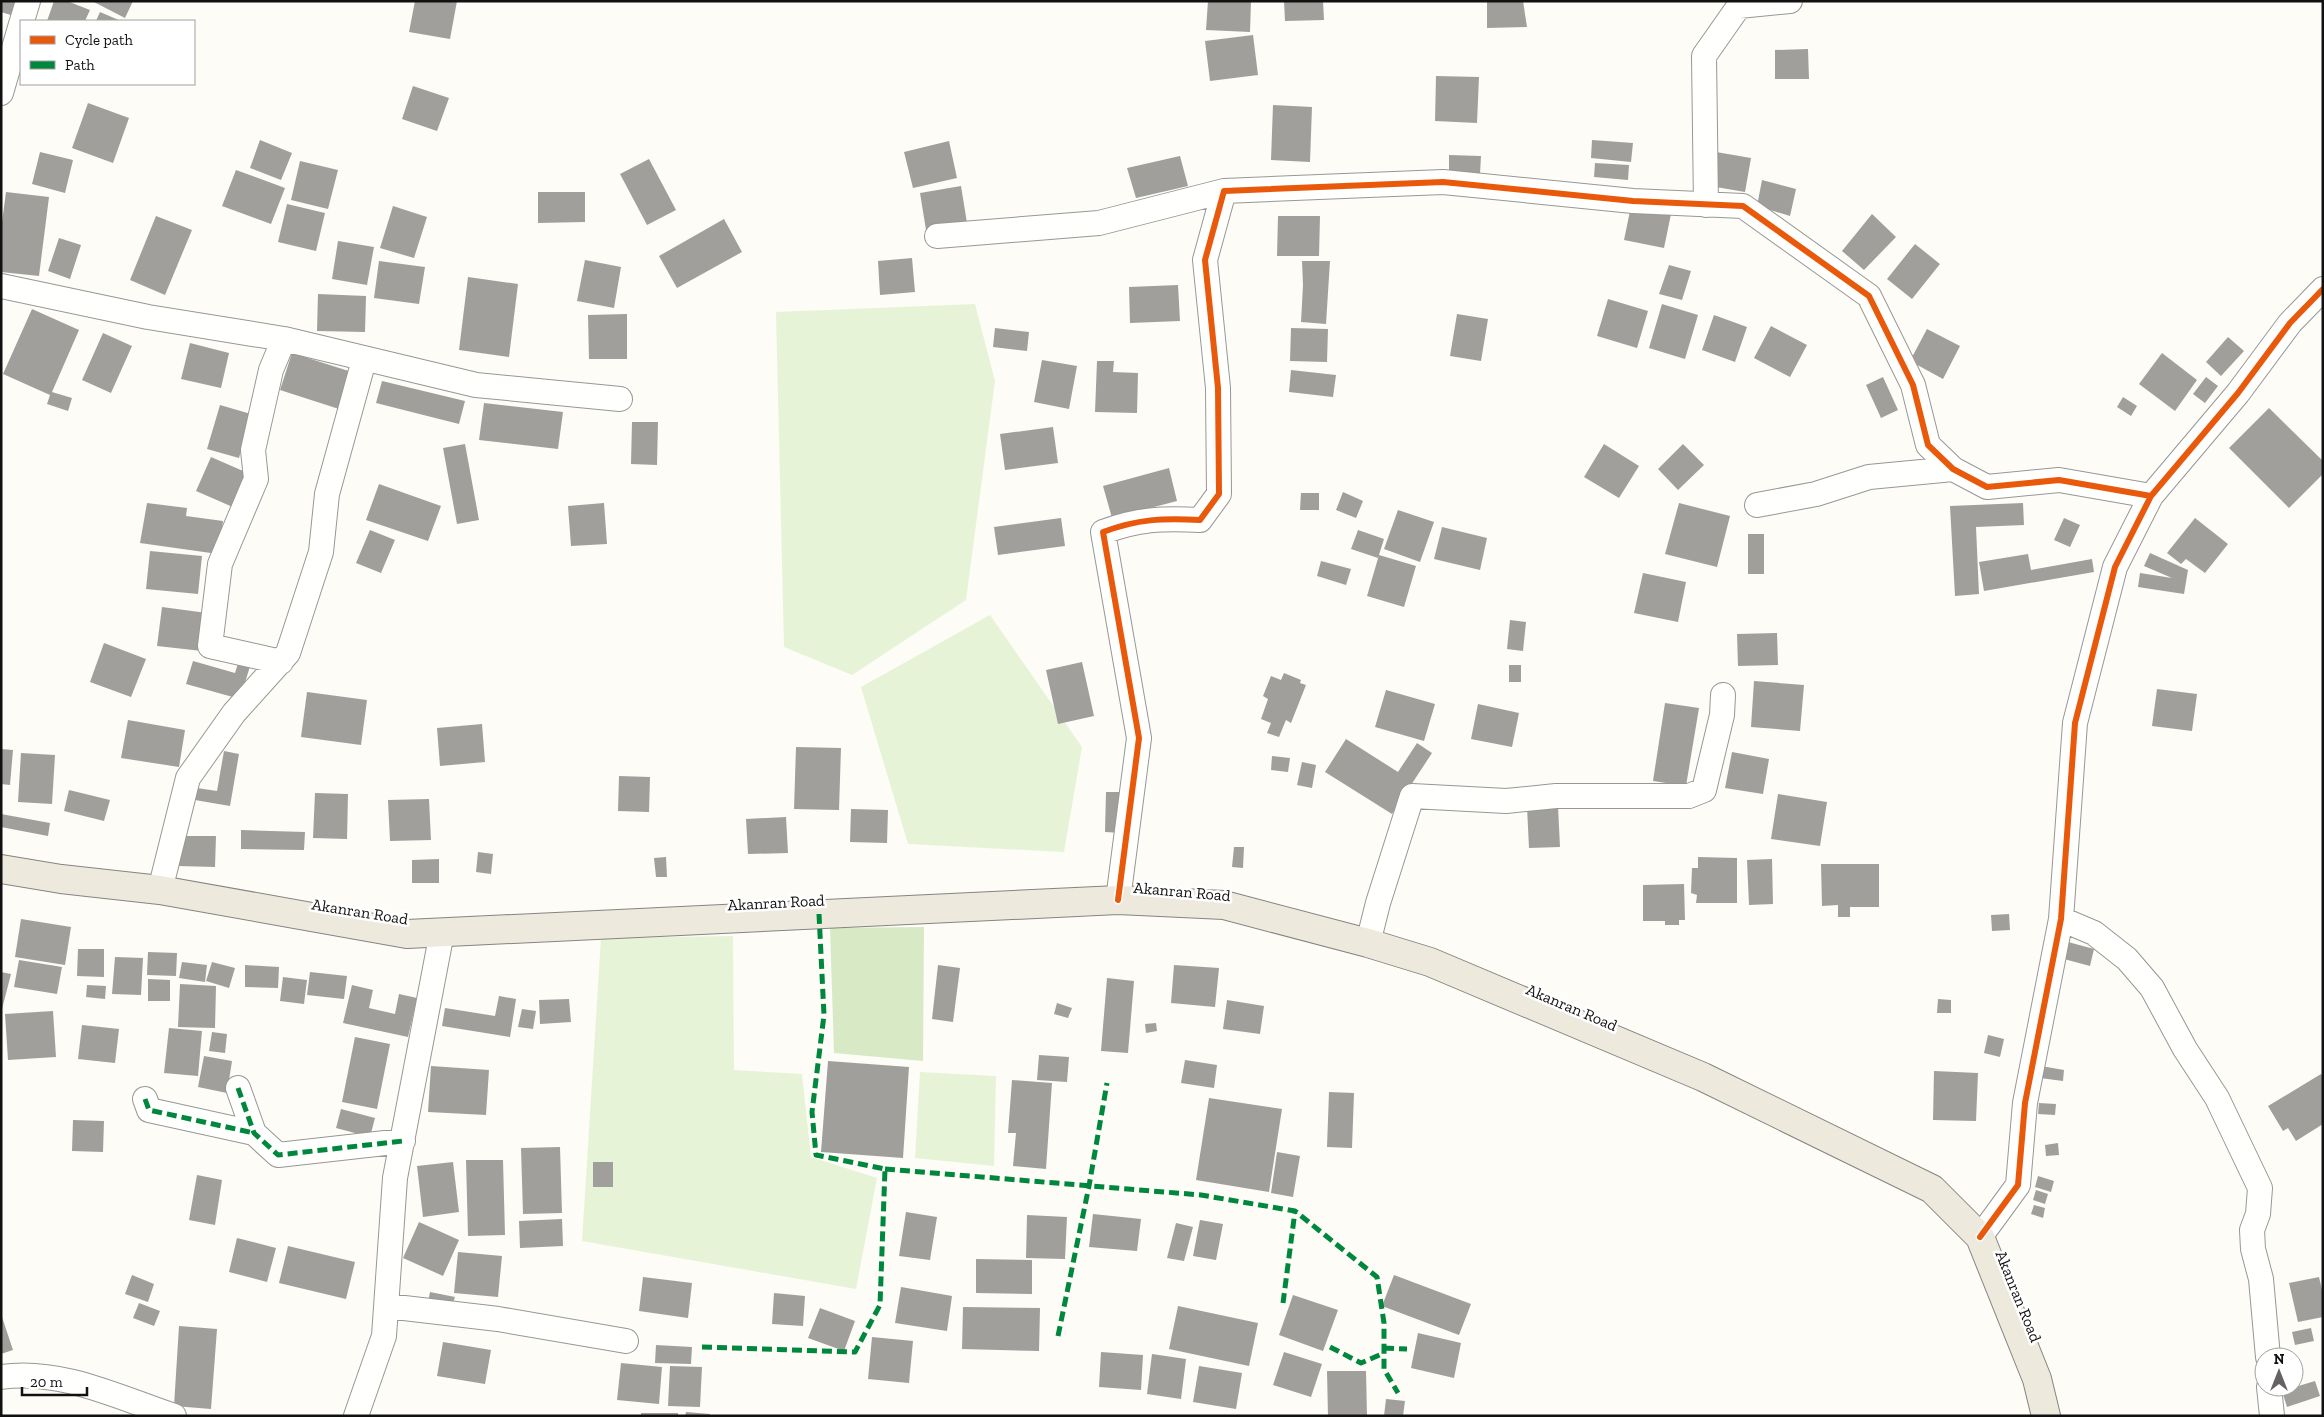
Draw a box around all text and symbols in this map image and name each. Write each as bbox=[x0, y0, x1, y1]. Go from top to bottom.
legend bbox=[20, 20, 195, 85]
text: Cycle path bbox=[65, 31, 134, 49]
text: Path bbox=[65, 56, 95, 74]
street label: Akanran Road bbox=[1133, 878, 1231, 905]
street label: Akanran Road bbox=[727, 890, 825, 915]
street label: Akanran Road bbox=[310, 895, 410, 929]
street label: Akanran Road bbox=[1523, 980, 1620, 1035]
street label: Akanran Road bbox=[1992, 1248, 2046, 1345]
north arrow bbox=[2254, 1347, 2304, 1397]
text: N bbox=[2274, 1351, 2285, 1368]
scale bar bbox=[22, 1364, 88, 1396]
text: 20 m bbox=[30, 1373, 63, 1391]

